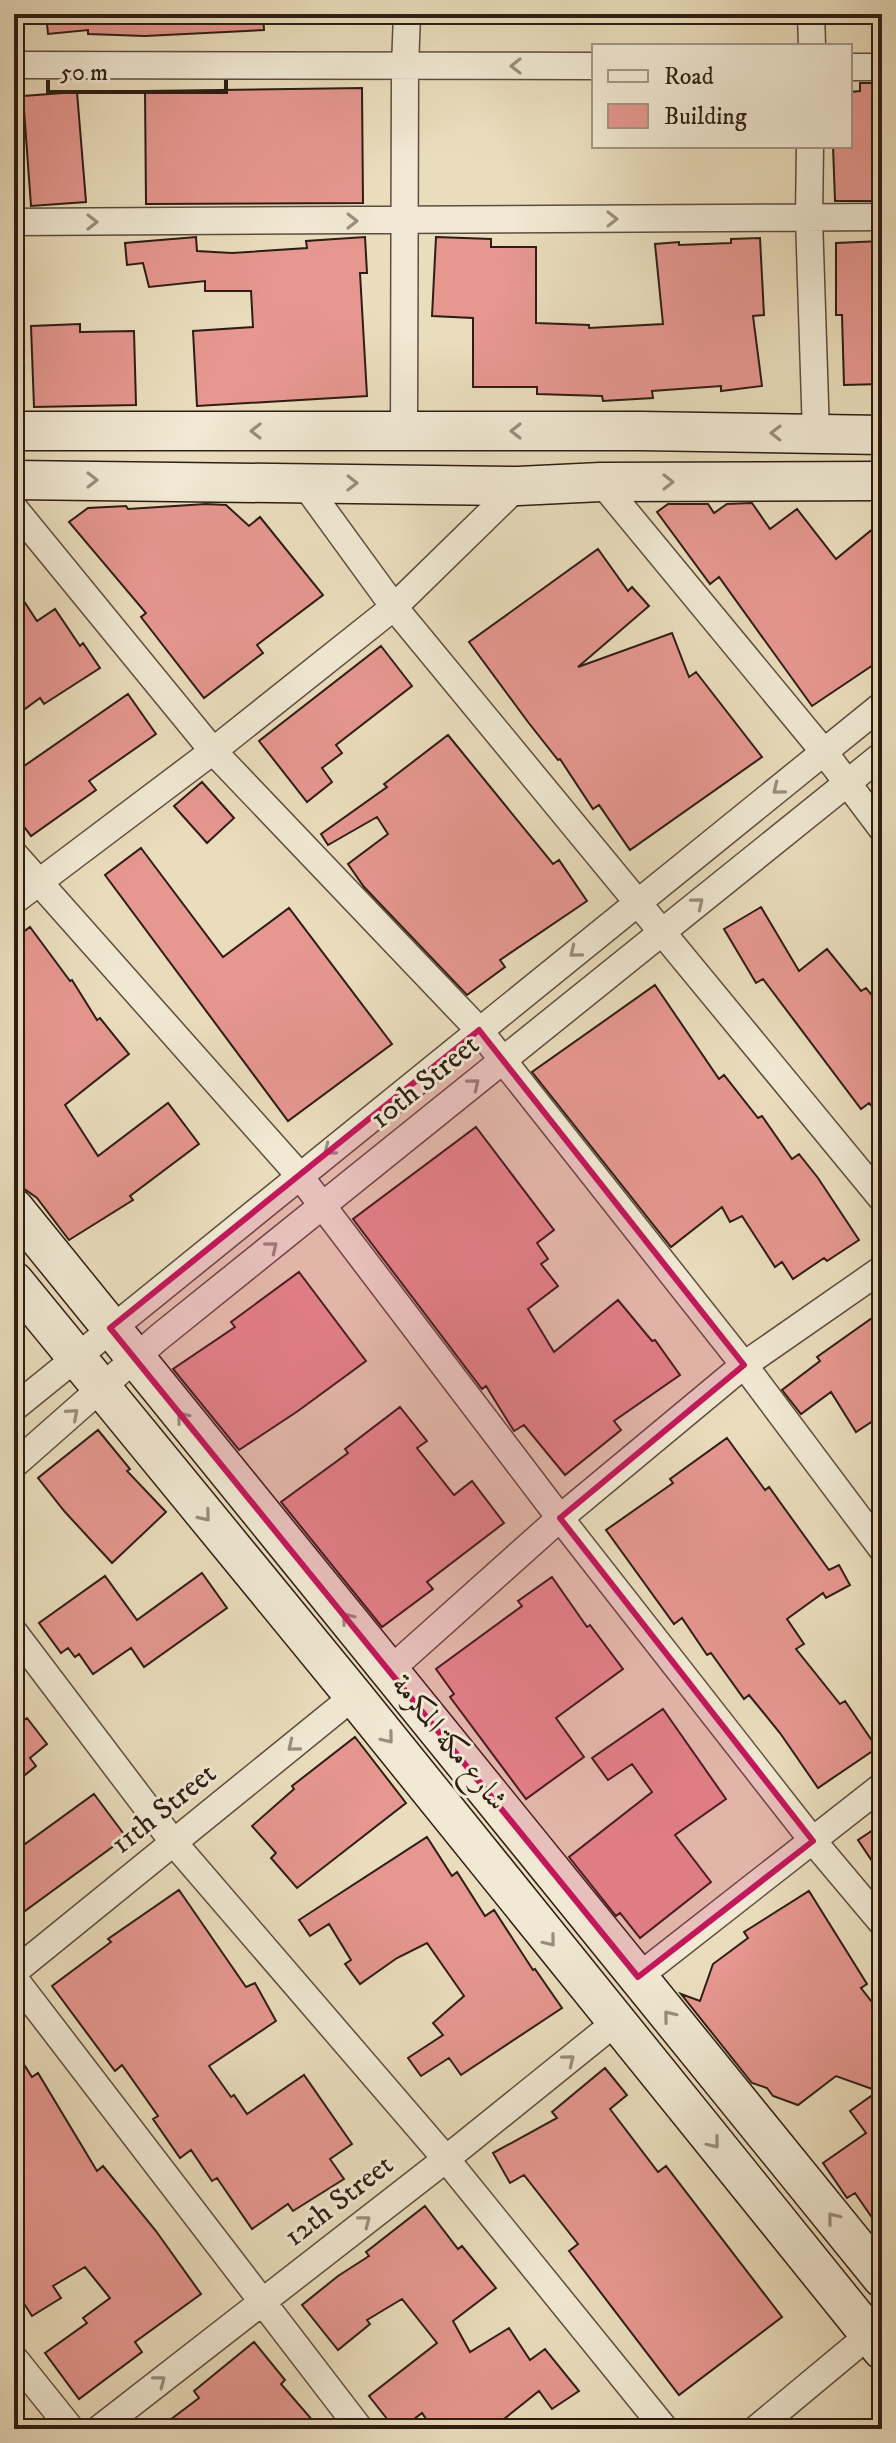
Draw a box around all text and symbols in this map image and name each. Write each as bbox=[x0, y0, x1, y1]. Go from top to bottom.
scale bar bbox=[48, 44, 226, 94]
legend bbox=[592, 44, 852, 148]
one-way arrow bbox=[509, 57, 522, 75]
text: 50 m bbox=[60, 58, 108, 88]
text: Road bbox=[664, 62, 714, 92]
text: Building bbox=[664, 102, 747, 132]
one-way arrow bbox=[606, 210, 619, 228]
one-way arrow bbox=[346, 212, 359, 230]
one-way arrow bbox=[86, 213, 99, 231]
one-way arrow bbox=[249, 422, 262, 440]
one-way arrow bbox=[509, 422, 522, 440]
one-way arrow bbox=[769, 425, 782, 442]
one-way arrow bbox=[86, 471, 99, 489]
one-way arrow bbox=[662, 473, 675, 491]
one-way arrow bbox=[346, 474, 359, 491]
one-way arrow bbox=[773, 779, 787, 794]
one-way arrow bbox=[689, 898, 704, 913]
one-way arrow bbox=[569, 943, 584, 957]
street label: 10th Street bbox=[363, 1027, 487, 1137]
one-way arrow bbox=[465, 1079, 480, 1093]
one-way arrow bbox=[323, 1141, 338, 1155]
one-way arrow bbox=[263, 1242, 278, 1256]
one-way arrow bbox=[63, 1409, 78, 1423]
one-way arrow bbox=[177, 1411, 192, 1426]
one-way arrow bbox=[195, 1506, 210, 1521]
one-way arrow bbox=[342, 1613, 357, 1627]
street label: شارع مكة المكرمة bbox=[379, 1667, 515, 1822]
one-way arrow bbox=[378, 1729, 392, 1744]
one-way arrow bbox=[288, 1736, 303, 1750]
street label: 11th Street bbox=[104, 1755, 224, 1863]
one-way arrow bbox=[541, 1932, 555, 1947]
one-way arrow bbox=[665, 2010, 679, 2025]
one-way arrow bbox=[560, 2055, 575, 2069]
one-way arrow bbox=[704, 2134, 719, 2148]
street label: 12th Street bbox=[277, 2147, 401, 2255]
one-way arrow bbox=[828, 2213, 843, 2227]
one-way arrow bbox=[356, 2216, 371, 2231]
one-way arrow bbox=[151, 2376, 166, 2390]

